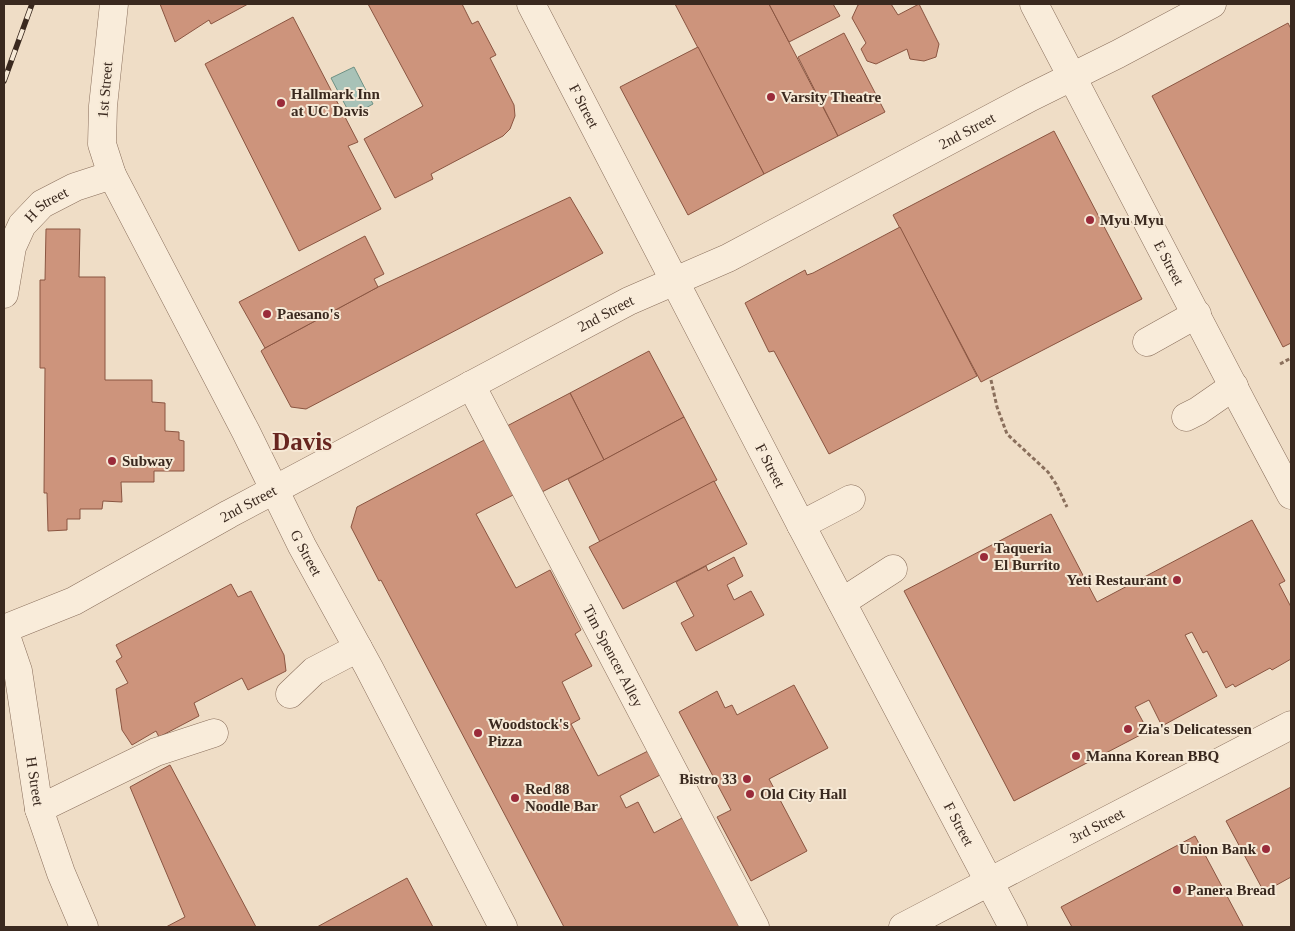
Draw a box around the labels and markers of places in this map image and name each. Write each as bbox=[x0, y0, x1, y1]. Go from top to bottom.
place label: Hallmark Inn at UC Davis bbox=[291, 86, 380, 119]
place label: Varsity Theatre bbox=[781, 89, 881, 105]
marker: Varsity Theatre bbox=[765, 91, 777, 103]
marker: Hallmark Inn at UC Davis bbox=[275, 97, 287, 109]
place label: Myu Myu bbox=[1100, 212, 1164, 228]
marker: Myu Myu bbox=[1084, 214, 1096, 226]
place label: Paesano's bbox=[277, 306, 340, 322]
marker: Paesano's bbox=[261, 308, 273, 320]
place label: Subway bbox=[122, 453, 173, 469]
marker: Subway bbox=[106, 455, 118, 467]
place label: Taqueria El Burrito bbox=[994, 540, 1060, 573]
marker: Taqueria El Burrito bbox=[978, 551, 990, 563]
place label: Yeti Restaurant bbox=[1067, 572, 1167, 588]
marker: Yeti Restaurant bbox=[1171, 574, 1183, 586]
place label: Woodstock's Pizza bbox=[488, 716, 569, 749]
place label: Zia's Delicatessen bbox=[1138, 721, 1252, 737]
marker: Zia's Delicatessen bbox=[1122, 723, 1134, 735]
marker: Woodstock's Pizza bbox=[472, 727, 484, 739]
place label: Manna Korean BBQ bbox=[1086, 748, 1219, 764]
marker: Manna Korean BBQ bbox=[1070, 750, 1082, 762]
place label: Bistro 33 bbox=[679, 771, 737, 787]
marker: Bistro 33 bbox=[741, 773, 753, 785]
place label: Red 88 Noodle Bar bbox=[525, 781, 598, 814]
place label: Old City Hall bbox=[760, 786, 847, 802]
marker: Old City Hall bbox=[744, 788, 756, 800]
marker: Red 88 Noodle Bar bbox=[509, 792, 521, 804]
place label: Union Bank bbox=[1179, 841, 1257, 857]
marker: Union Bank bbox=[1260, 843, 1272, 855]
place label: Panera Bread bbox=[1187, 882, 1276, 898]
marker: Panera Bread bbox=[1171, 884, 1183, 896]

